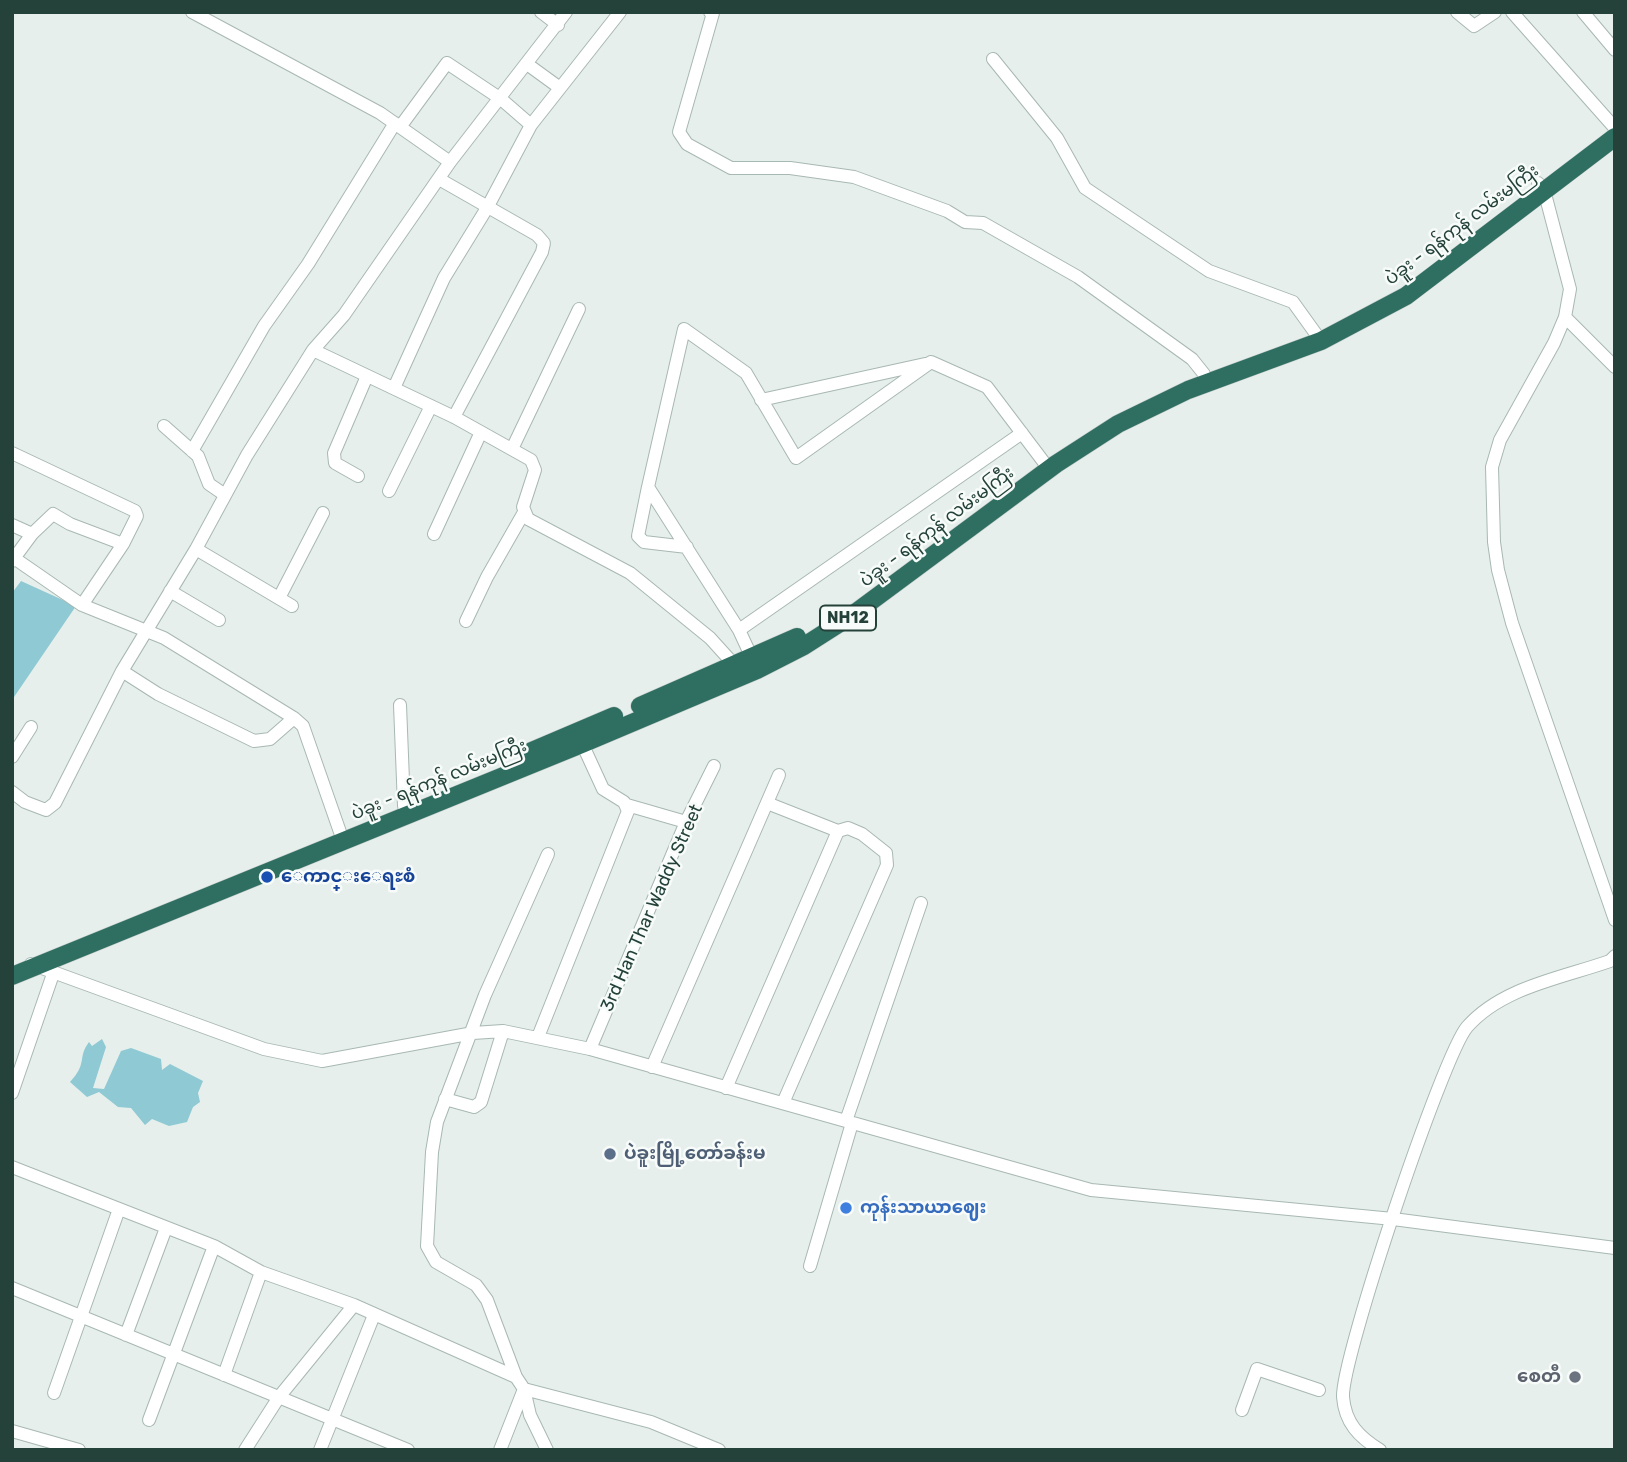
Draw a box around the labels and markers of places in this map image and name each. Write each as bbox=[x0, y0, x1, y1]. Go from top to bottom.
place label: ေကာင္းေရႊစံ bbox=[281, 866, 415, 888]
marker: ေကာင္းေရႊစံ bbox=[259, 869, 275, 885]
place label: ပဲခူးမြို့တော်ခန်းမ bbox=[624, 1143, 765, 1165]
marker: ပဲခူးမြို့တော်ခန်းမ bbox=[602, 1146, 618, 1162]
place label: ကုန်းသာယာဈေး bbox=[860, 1197, 986, 1219]
marker: ကုန်းသာယာဈေး bbox=[838, 1200, 854, 1216]
place label: စေတီ bbox=[1517, 1366, 1561, 1388]
marker: စေတီ bbox=[1567, 1369, 1583, 1385]

